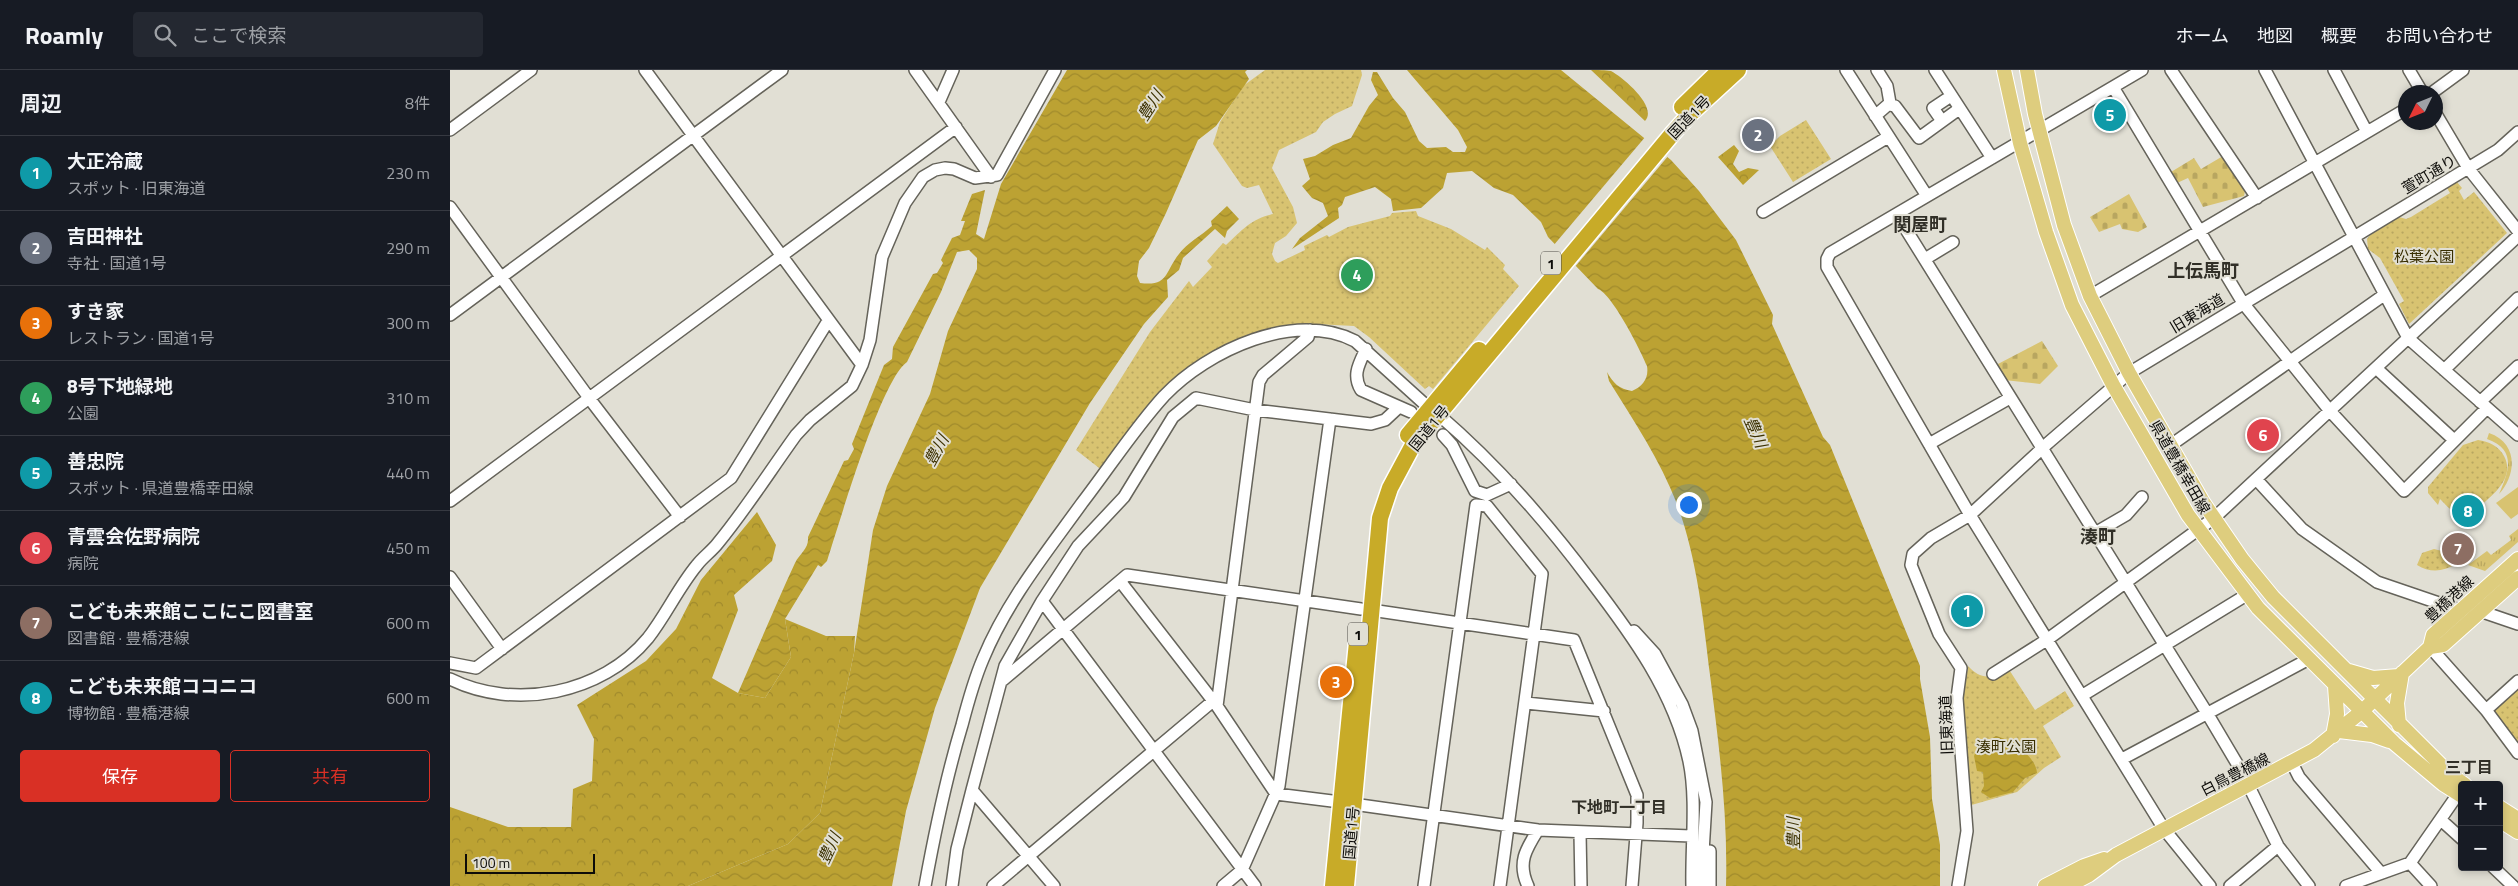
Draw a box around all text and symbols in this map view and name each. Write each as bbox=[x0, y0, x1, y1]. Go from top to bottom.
search box bbox=[133, 12, 483, 57]
text: Roamly bbox=[25, 17, 103, 53]
text: ここで検索 bbox=[191, 20, 286, 49]
icon: search bbox=[151, 21, 179, 49]
text: ホーム bbox=[2176, 22, 2229, 49]
text: 地図 bbox=[2257, 22, 2293, 49]
text: 概要 bbox=[2321, 22, 2357, 49]
text: お問い合わせ bbox=[2385, 22, 2493, 49]
water label: 豊川 bbox=[1131, 83, 1170, 125]
north arrow bbox=[2398, 85, 2443, 130]
text: 周辺 bbox=[20, 87, 62, 119]
street label: 国道1号 bbox=[1662, 90, 1716, 144]
text: 8件 bbox=[405, 91, 430, 115]
pin: 5 bbox=[2094, 96, 2126, 134]
pin: 2 bbox=[1742, 116, 1774, 154]
text: 大正冷蔵 bbox=[67, 146, 143, 175]
street label: 萱町通り bbox=[2397, 149, 2461, 199]
text: 1 bbox=[32, 161, 40, 185]
text: 230 m bbox=[386, 161, 430, 185]
text: スポット · 旧東海道 bbox=[67, 176, 206, 200]
district label: 関屋町 bbox=[1893, 211, 1947, 238]
text: 吉田神社 bbox=[67, 221, 143, 250]
text: 2 bbox=[32, 236, 40, 260]
text: 290 m bbox=[386, 236, 430, 260]
park label: 松葉公園 bbox=[2394, 245, 2454, 268]
text: 寺社 · 国道1号 bbox=[67, 251, 166, 275]
road number: 1 bbox=[1541, 252, 1561, 274]
pin: 4 bbox=[1341, 256, 1373, 294]
district label: 上伝馬町 bbox=[2167, 257, 2239, 284]
street label: 旧東海道 bbox=[2165, 288, 2229, 338]
text: すき家 bbox=[67, 296, 124, 325]
text: 3 bbox=[32, 311, 40, 335]
text: 300 m bbox=[386, 311, 430, 335]
text: レストラン · 国道1号 bbox=[67, 326, 214, 350]
text: 8号下地緑地 bbox=[67, 371, 173, 400]
text: 4 bbox=[32, 386, 40, 410]
text: 310 m bbox=[386, 386, 430, 410]
street label: 国道1号 bbox=[1403, 400, 1455, 456]
text: 公園 bbox=[67, 401, 99, 425]
water label: 豊川 bbox=[1739, 412, 1774, 453]
street label: 県道豊橋幸田線 bbox=[2144, 416, 2216, 518]
pin: 6 bbox=[2247, 416, 2279, 454]
water label: 豊川 bbox=[918, 428, 955, 470]
text: 善忠院 bbox=[67, 446, 124, 475]
text: 5 bbox=[32, 461, 40, 485]
text: 440 m bbox=[386, 461, 430, 485]
text: スポット · 県道豊橋幸田線 bbox=[67, 476, 254, 500]
your location bbox=[1676, 492, 1702, 518]
pin: 8 bbox=[2452, 492, 2484, 530]
text: 青雲会佐野病院 bbox=[67, 521, 200, 550]
district label: 湊町 bbox=[2080, 523, 2116, 550]
pin: 7 bbox=[2442, 530, 2474, 568]
text: 6 bbox=[32, 536, 40, 560]
text: 450 m bbox=[386, 536, 430, 560]
text: 病院 bbox=[67, 551, 99, 575]
street label: 豊橋港線 bbox=[2419, 570, 2479, 628]
pin: 1 bbox=[1951, 592, 1983, 630]
text: こども未来館ここにこ図書室 bbox=[67, 596, 314, 625]
text: 7 bbox=[32, 611, 40, 635]
text: 600 m bbox=[386, 611, 430, 635]
road number: 1 bbox=[1348, 622, 1368, 646]
text: 図書館 · 豊橋港線 bbox=[67, 626, 190, 650]
pin: 3 bbox=[1320, 663, 1352, 701]
text: こども未来館ココニコ bbox=[67, 671, 257, 700]
text: 8 bbox=[32, 686, 40, 710]
text: 600 m bbox=[386, 686, 430, 710]
street label: 旧東海道 bbox=[1933, 695, 1959, 755]
text: 博物館 · 豊橋港線 bbox=[67, 701, 190, 725]
park label: 湊町公園 bbox=[1976, 735, 2036, 758]
street label: 白鳥豊橋線 bbox=[2196, 747, 2274, 801]
button: 保存 bbox=[20, 750, 220, 802]
button: 共有 bbox=[230, 750, 430, 802]
district label: 三丁目 bbox=[2445, 755, 2493, 779]
map controls bbox=[2458, 781, 2503, 871]
button: + bbox=[2458, 781, 2503, 826]
district label: 下地町一丁目 bbox=[1571, 795, 1667, 819]
street label: 国道1号 bbox=[1337, 805, 1365, 861]
water label: 豊川 bbox=[1781, 815, 1805, 849]
button: − bbox=[2458, 826, 2503, 871]
water label: 豊川 bbox=[811, 827, 847, 868]
scale bar bbox=[465, 851, 595, 874]
text: 100 m bbox=[472, 852, 510, 873]

